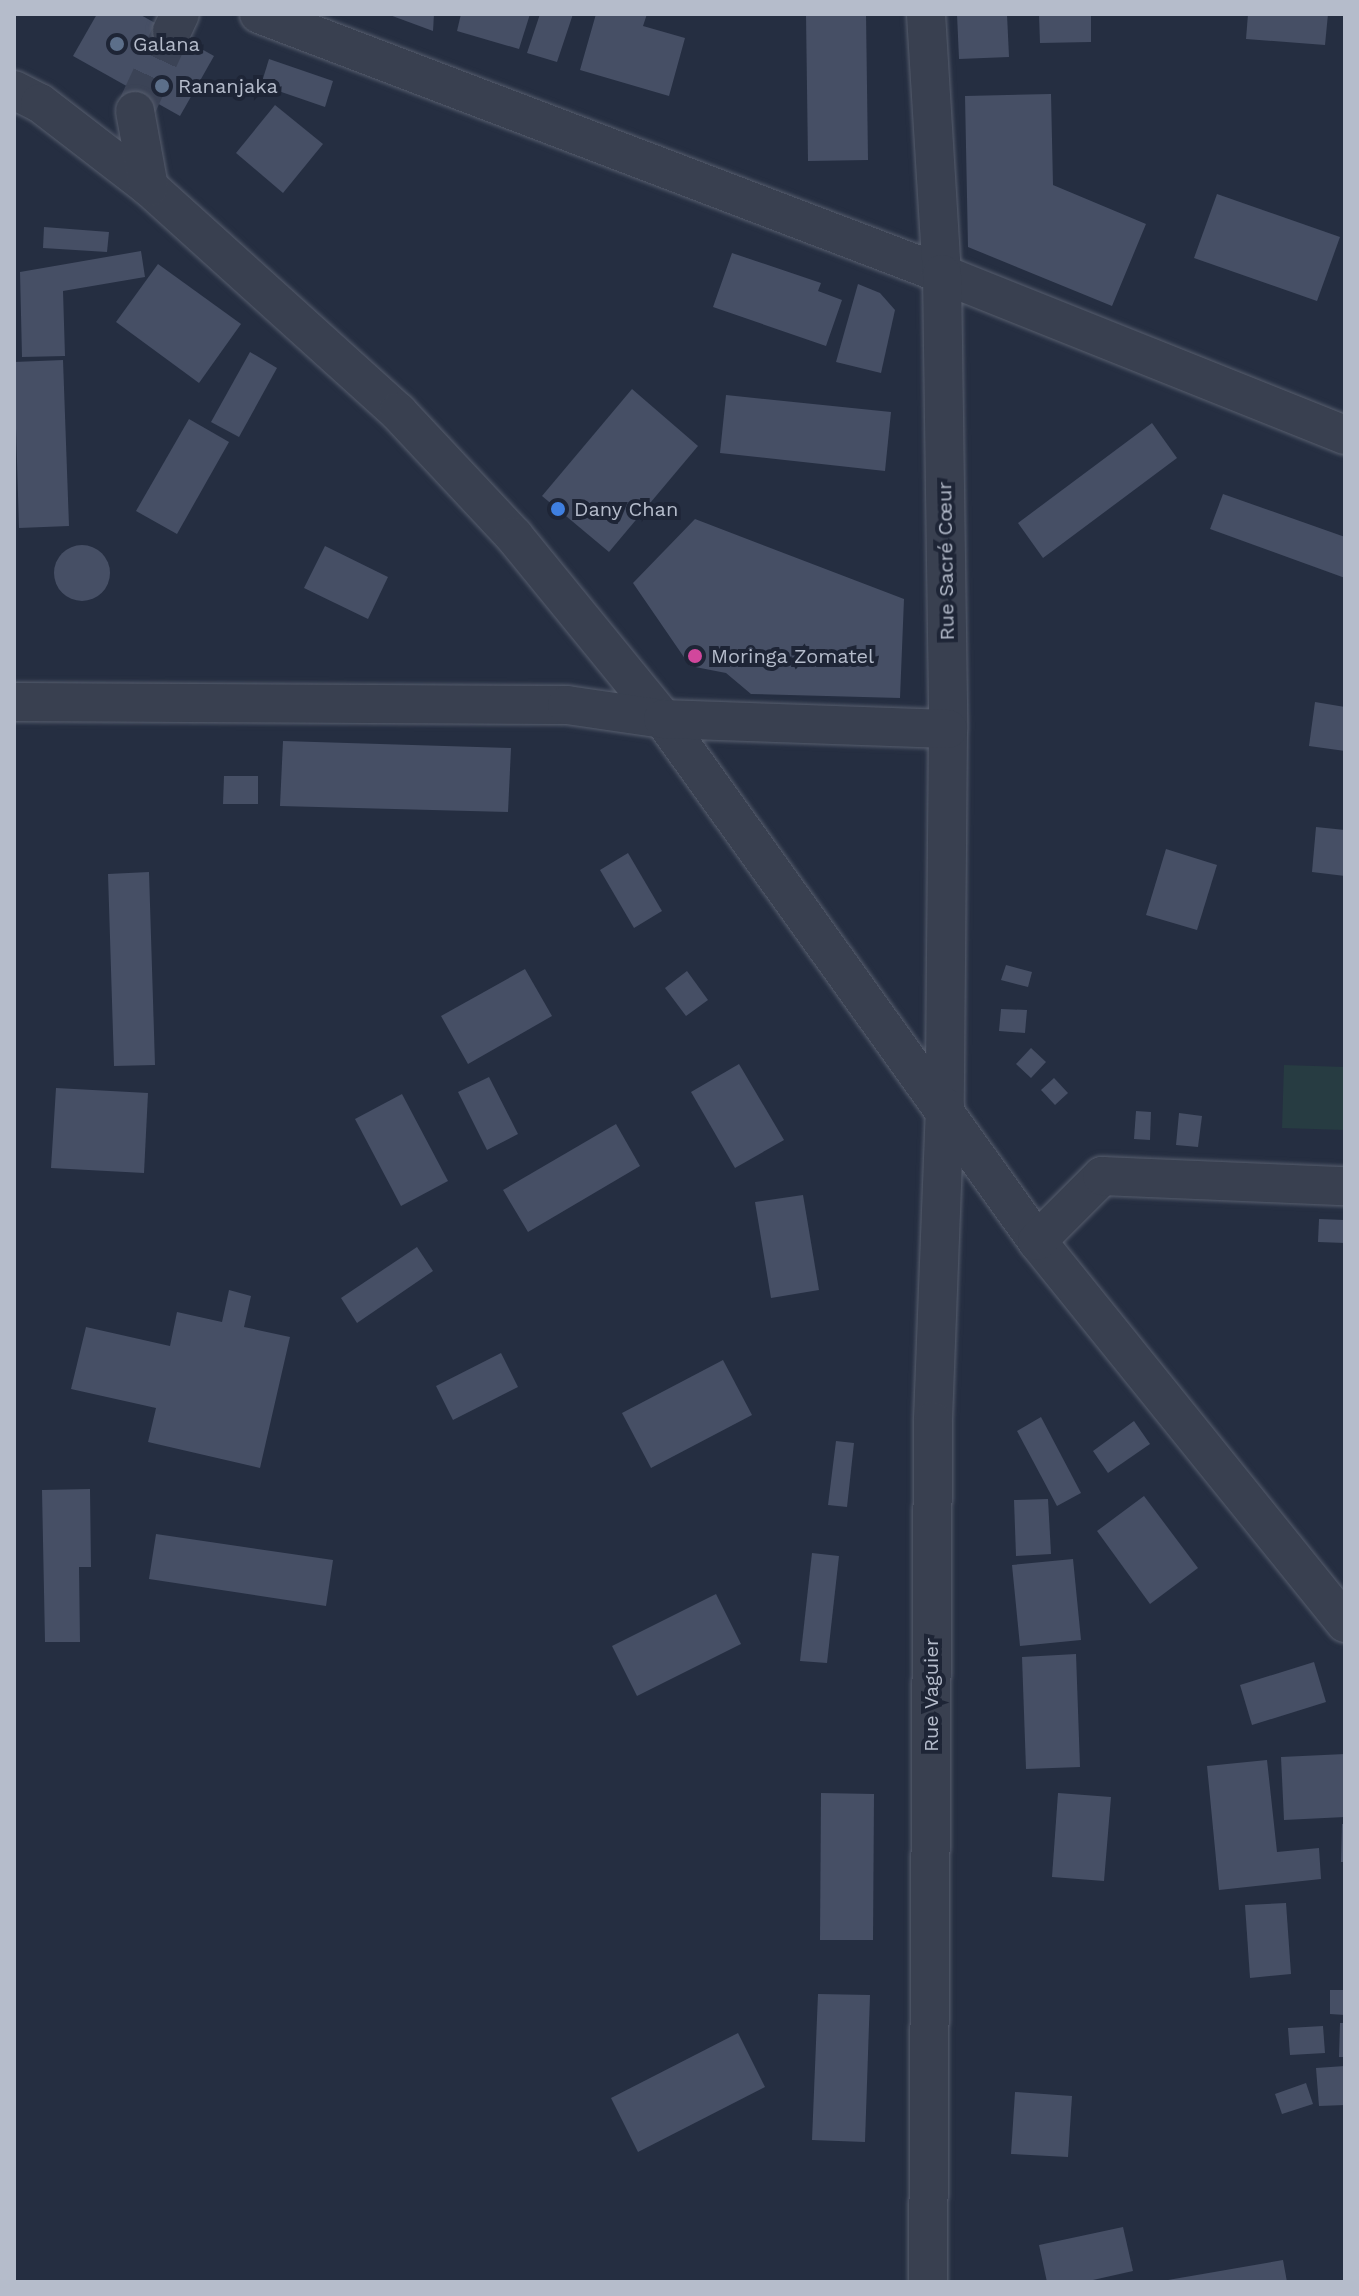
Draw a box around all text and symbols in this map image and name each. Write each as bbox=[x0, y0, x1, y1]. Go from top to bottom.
place label: Galana bbox=[133, 32, 200, 56]
marker: Galana bbox=[108, 35, 126, 53]
place label: Rananjaka bbox=[178, 74, 278, 98]
marker: Rananjaka bbox=[153, 77, 171, 95]
street label: Rue Sacré Cœur bbox=[933, 481, 959, 641]
place label: Dany Chan bbox=[574, 497, 679, 521]
marker: Dany Chan bbox=[549, 500, 567, 518]
place label: Moringa Zomatel bbox=[711, 644, 875, 668]
marker: Moringa Zomatel bbox=[686, 647, 704, 665]
street label: Rue Vaguier bbox=[919, 1638, 943, 1752]

